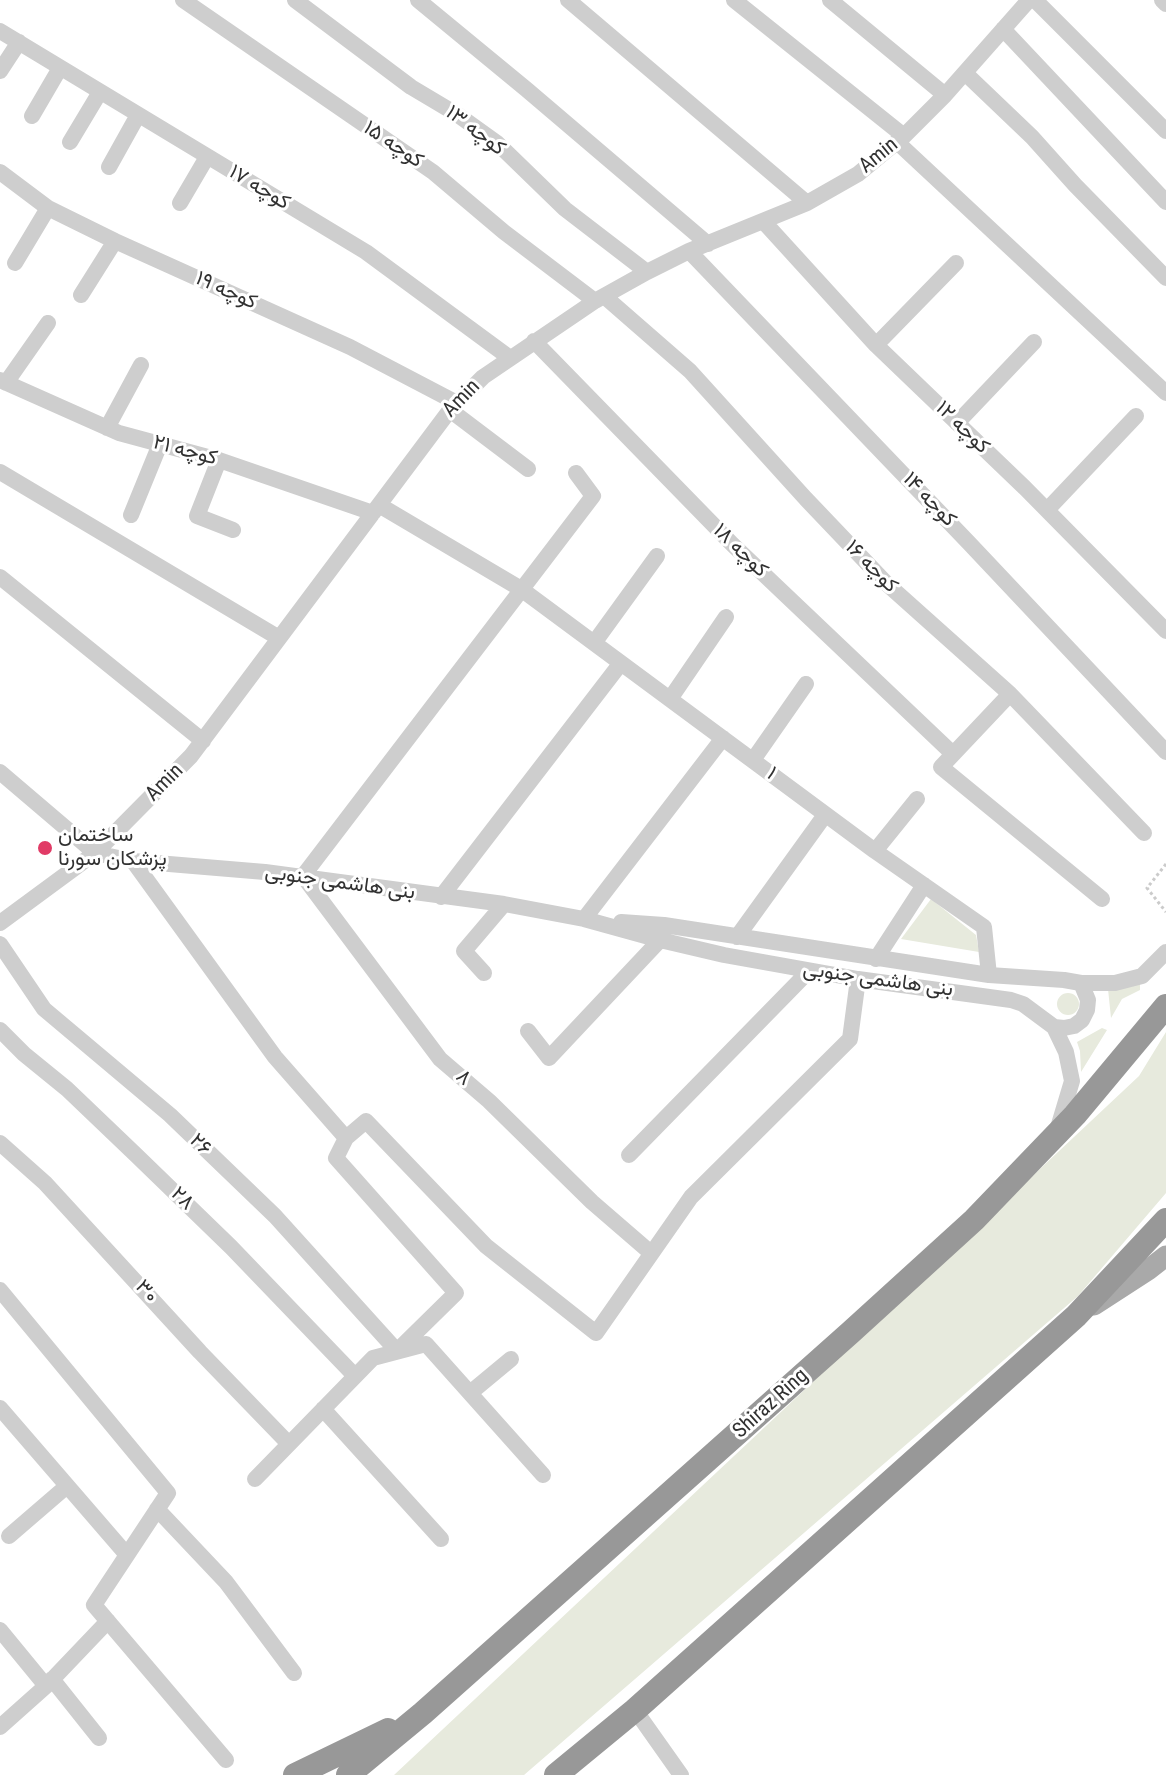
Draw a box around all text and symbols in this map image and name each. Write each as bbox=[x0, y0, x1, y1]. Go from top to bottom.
street label: کوچه ۱۳ bbox=[440, 100, 510, 162]
street label: کوچه ۱۵ bbox=[358, 116, 428, 174]
street label: Amin bbox=[854, 133, 904, 179]
street label: کوچه ۱۷ bbox=[224, 160, 294, 216]
street label: کوچه ۱۹ bbox=[191, 266, 261, 316]
street label: Amin bbox=[438, 375, 486, 423]
street label: کوچه ۱۲ bbox=[930, 396, 994, 460]
street label: کوچه ۲۱ bbox=[150, 430, 220, 472]
street label: کوچه ۱۴ bbox=[897, 467, 961, 533]
street label: کوچه ۱۸ bbox=[707, 519, 773, 583]
street label: کوچه ۱۶ bbox=[839, 535, 903, 599]
street label: Amin bbox=[141, 759, 189, 807]
street label: ۱ bbox=[761, 762, 781, 786]
place label: ساختمان پزشکان سورنا bbox=[58, 823, 167, 873]
marker: ساختمان پزشکان سورنا bbox=[36, 839, 54, 857]
street label: بنی هاشمی جنوبی bbox=[263, 860, 417, 906]
street label: بنی هاشمی جنوبی bbox=[801, 957, 955, 1003]
street label: ۸ bbox=[450, 1064, 476, 1092]
street label: ۲۶ bbox=[184, 1129, 216, 1161]
street label: ۲۸ bbox=[165, 1182, 199, 1216]
street label: ۳۰ bbox=[129, 1275, 163, 1309]
street label: Shiraz Ring bbox=[728, 1364, 814, 1444]

